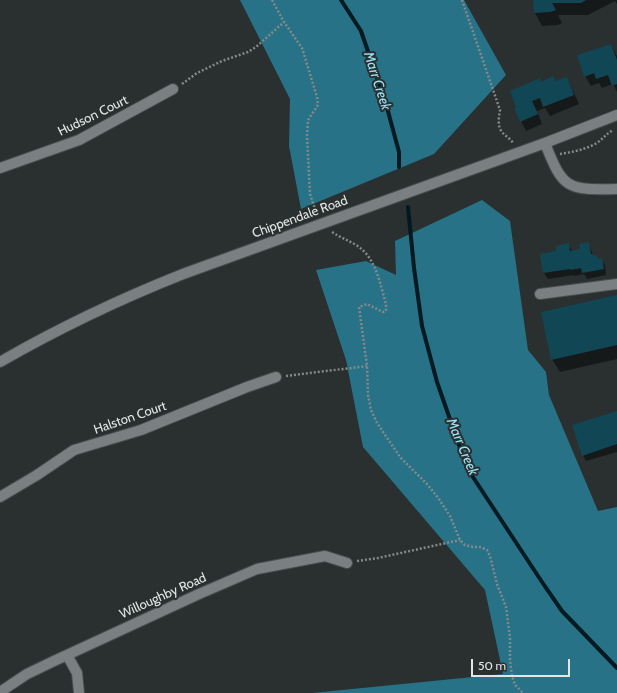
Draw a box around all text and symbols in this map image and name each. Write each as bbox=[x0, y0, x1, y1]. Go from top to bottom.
water label: Marr Creek bbox=[360, 50, 394, 112]
street label: Hudson Court bbox=[55, 92, 131, 140]
street label: Chippendale Road bbox=[250, 192, 350, 242]
street label: Halston Court bbox=[92, 398, 168, 438]
water label: Marr Creek bbox=[442, 416, 482, 478]
street label: Willoughby Road bbox=[117, 570, 209, 622]
scale bar bbox=[473, 651, 572, 677]
text: 50 m bbox=[478, 658, 506, 673]

